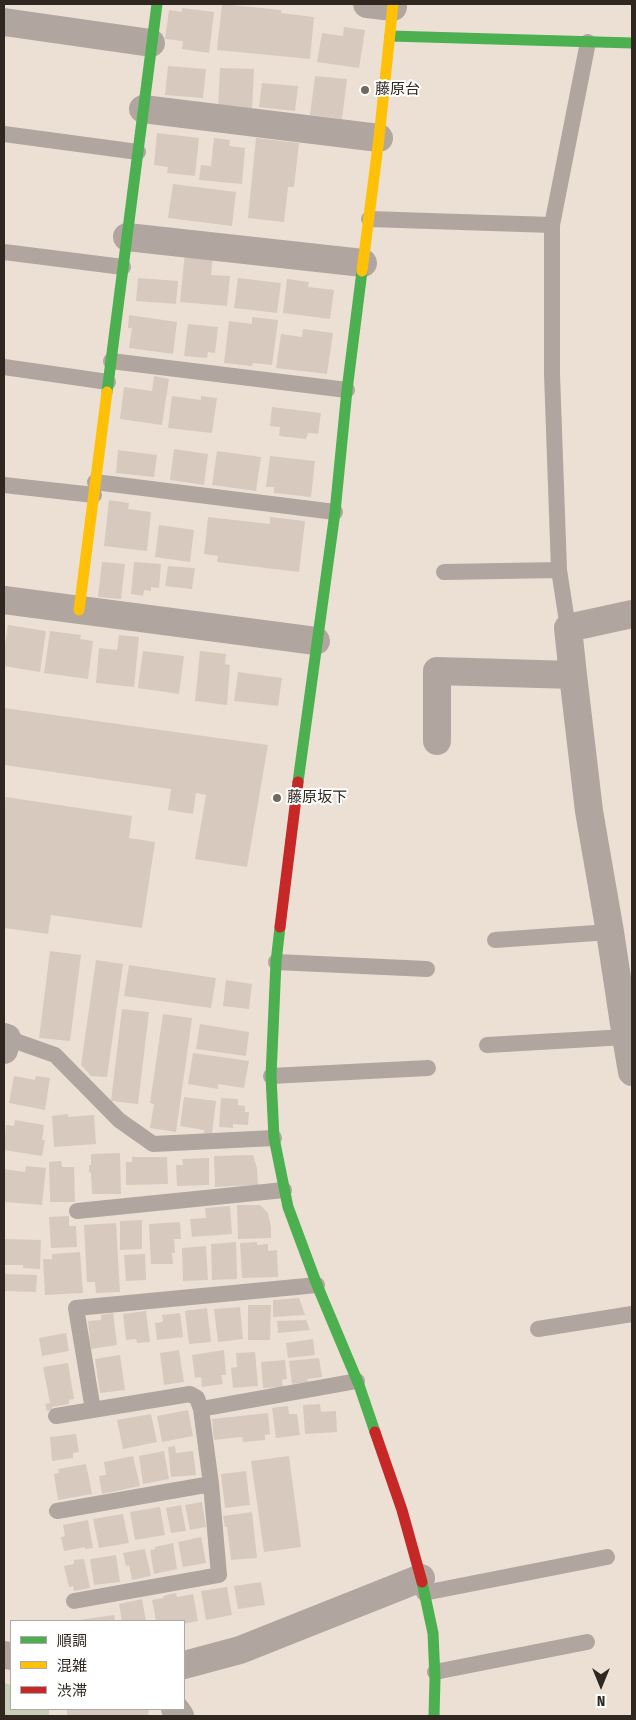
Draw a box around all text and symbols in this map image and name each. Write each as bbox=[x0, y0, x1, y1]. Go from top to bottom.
place label: 藤原台 bbox=[375, 81, 420, 99]
marker: 藤原台 bbox=[359, 84, 371, 96]
place label: 藤原坂下 bbox=[287, 789, 347, 807]
marker: 藤原坂下 bbox=[271, 792, 283, 804]
legend bbox=[10, 1620, 185, 1710]
text: 順調 bbox=[57, 1632, 87, 1650]
text: 混雑 bbox=[57, 1657, 87, 1675]
north arrow bbox=[576, 1660, 626, 1710]
text: 渋滞 bbox=[57, 1682, 87, 1700]
text: N bbox=[597, 1692, 605, 1709]

